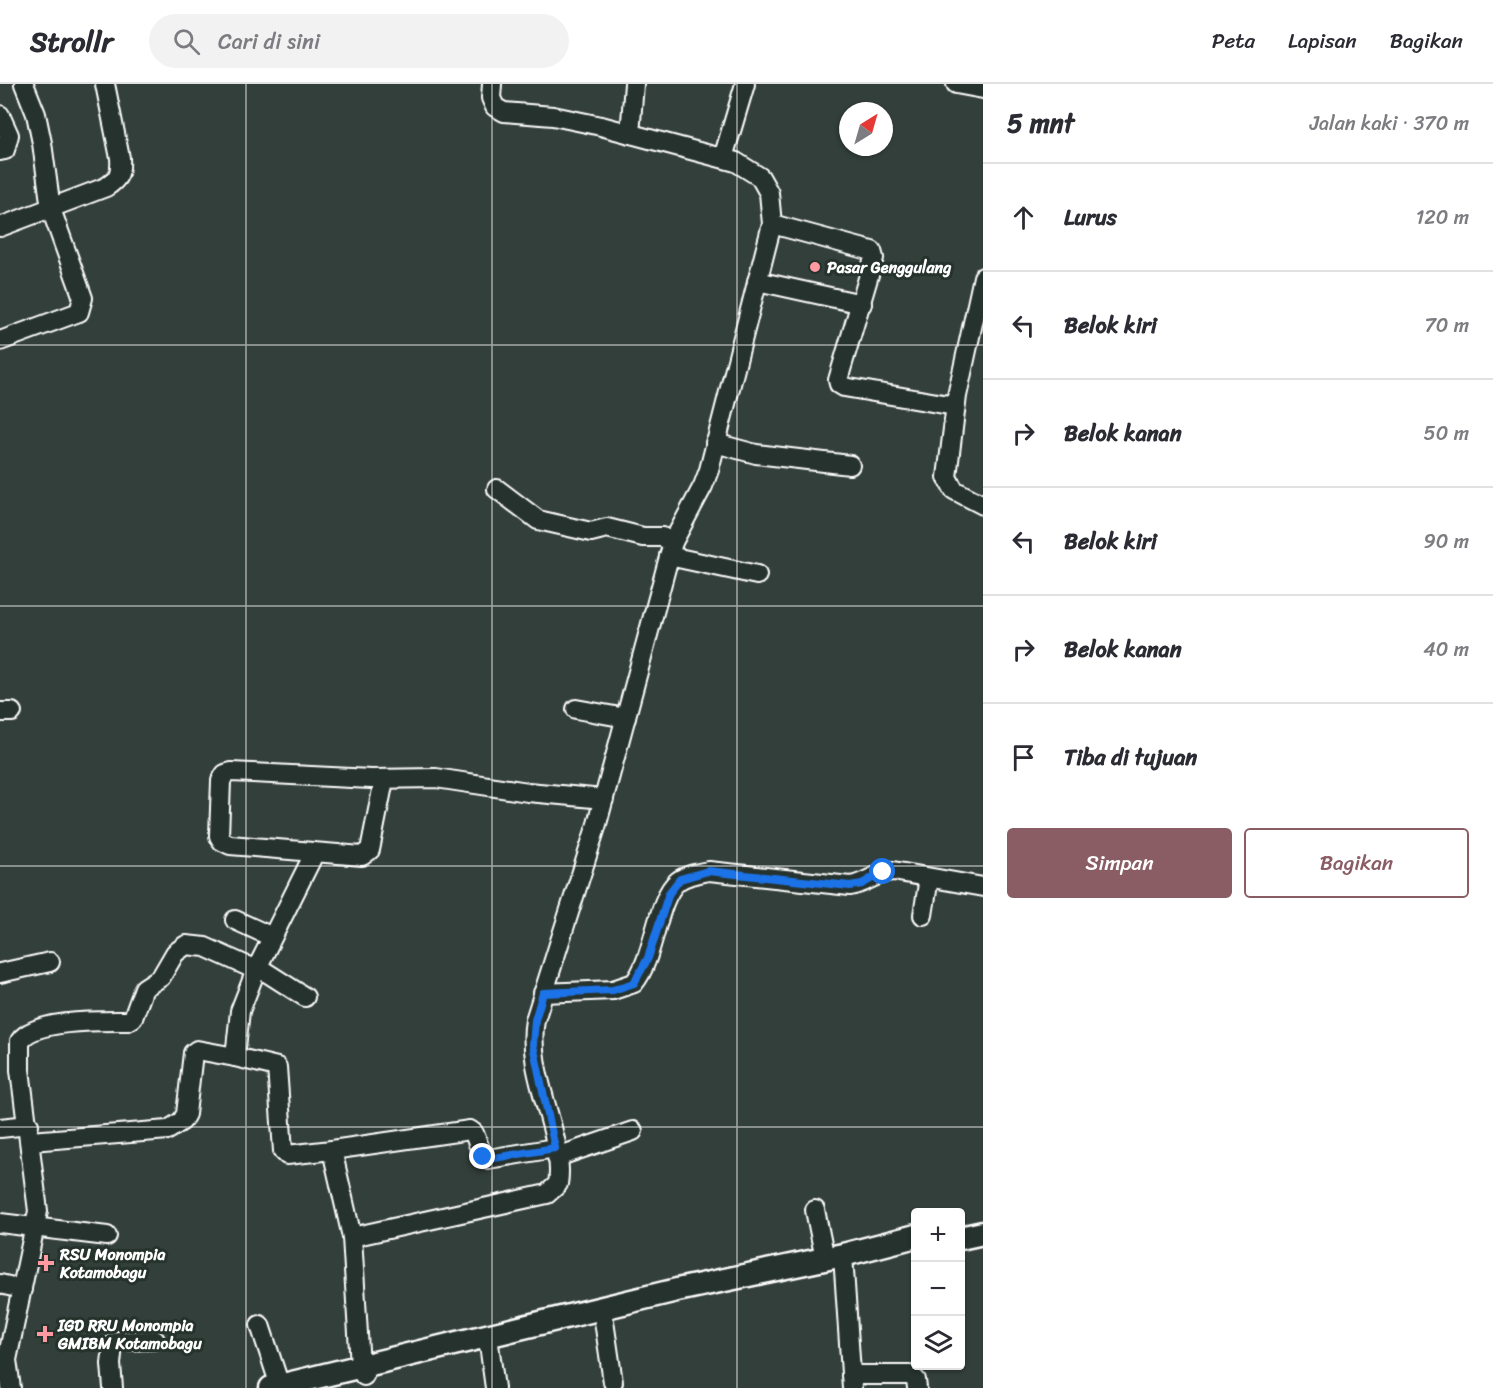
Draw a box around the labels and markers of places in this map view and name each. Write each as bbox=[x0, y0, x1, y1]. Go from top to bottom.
place label: Pasar Genggulang bbox=[827, 253, 952, 282]
marker: Pasar Genggulang bbox=[808, 260, 822, 274]
place label: RSU Monompia Kotamobagu bbox=[59, 1240, 166, 1287]
marker: RSU Monompia Kotamobagu bbox=[37, 1254, 55, 1272]
place label: IGD RRU Monompia GMIBM Kotamobagu bbox=[57, 1311, 202, 1358]
marker: IGD RRU Monompia GMIBM Kotamobagu bbox=[36, 1325, 54, 1343]

